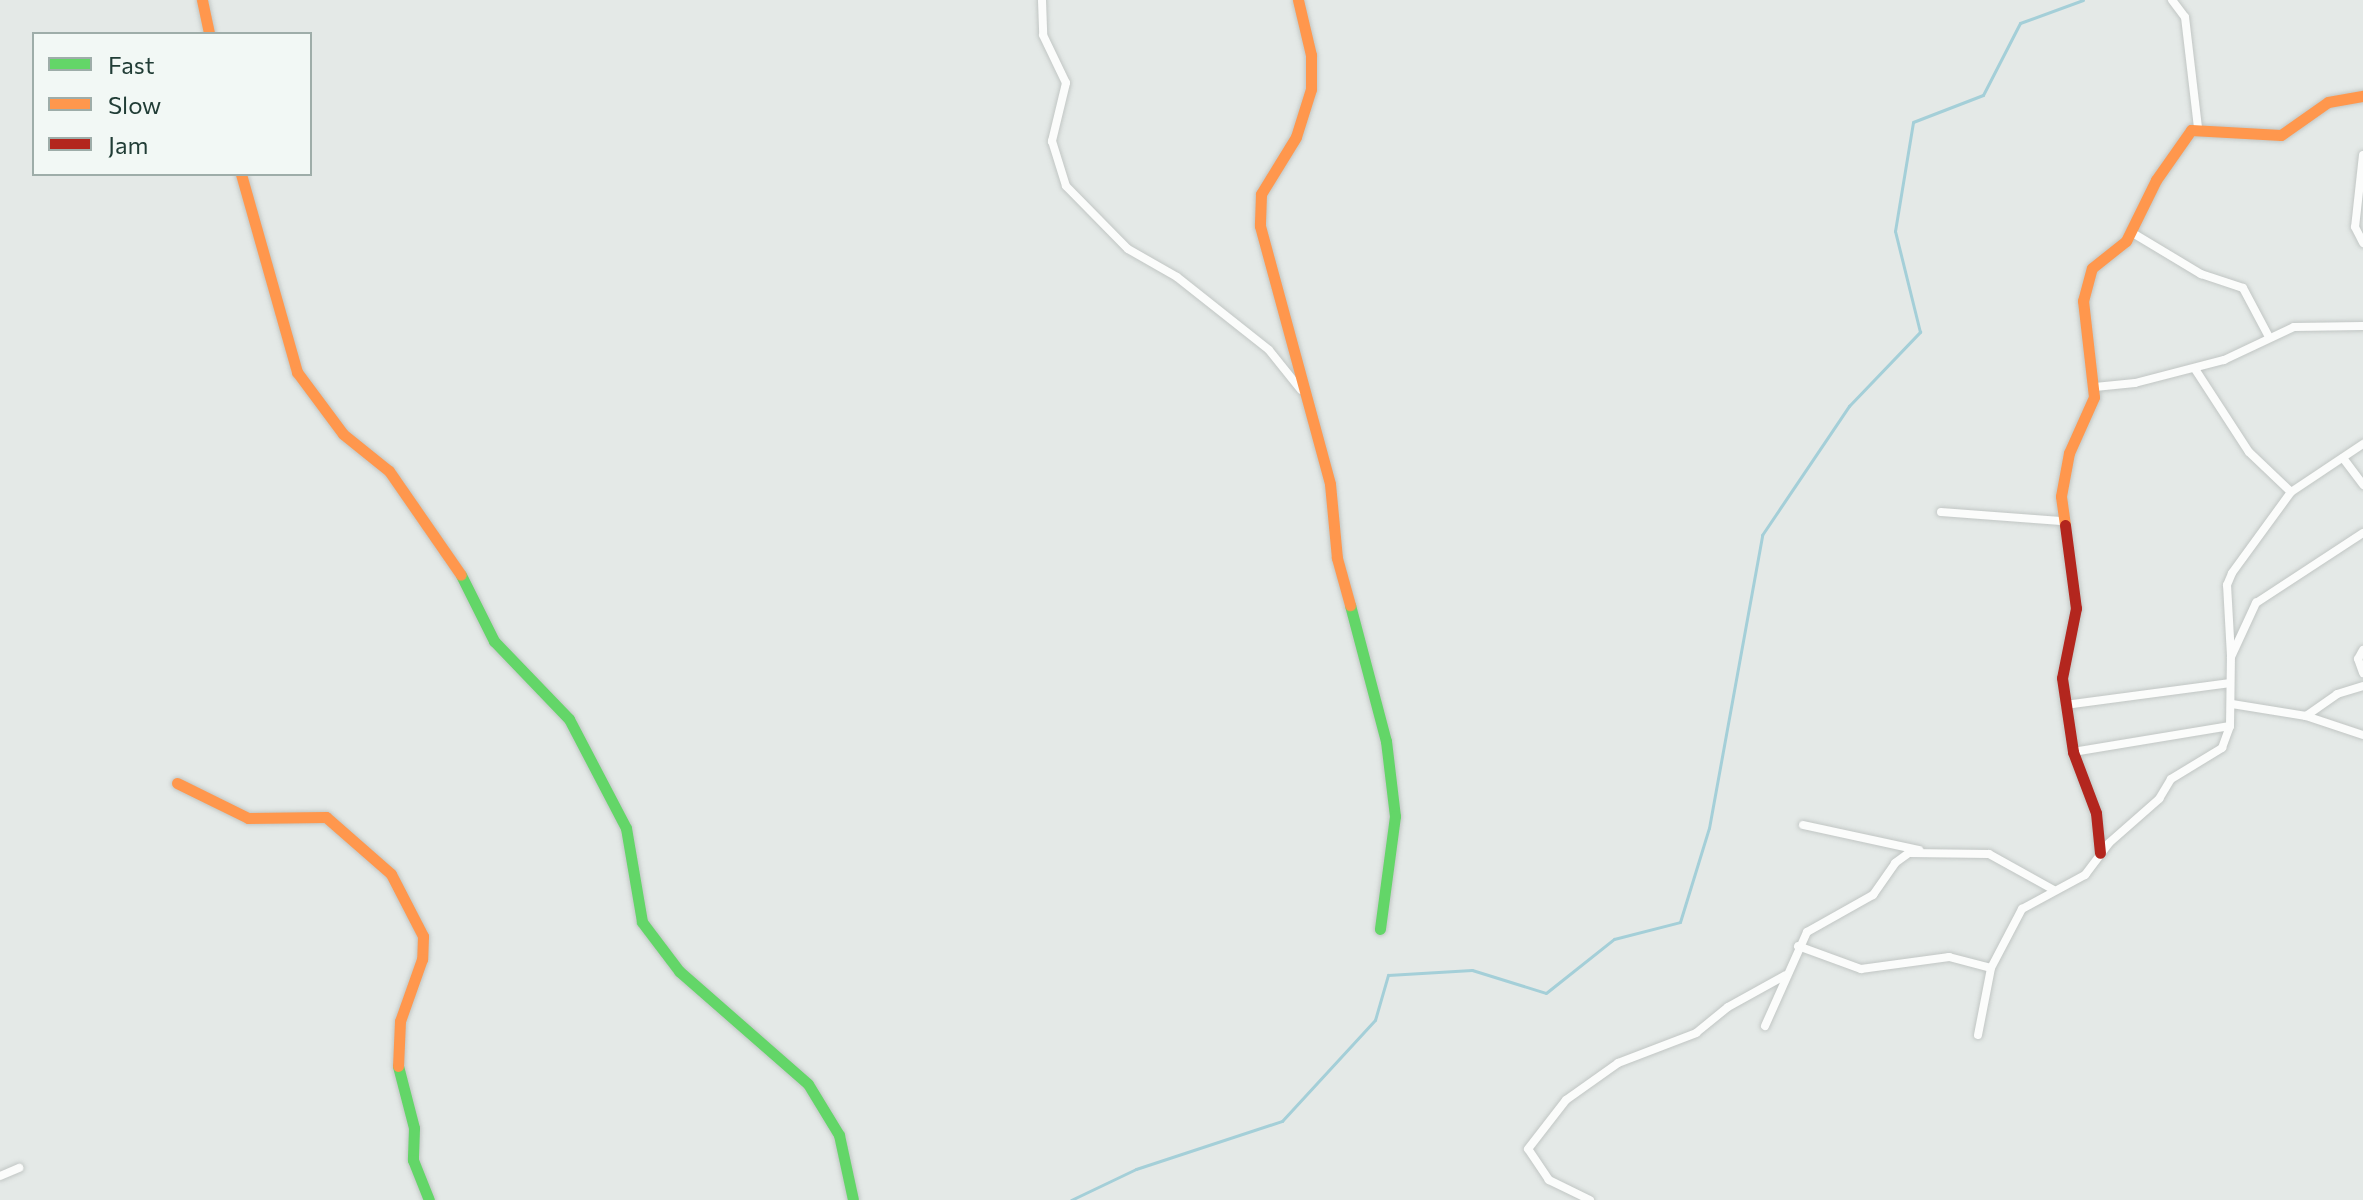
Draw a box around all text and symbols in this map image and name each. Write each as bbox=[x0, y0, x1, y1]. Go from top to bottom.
legend bbox=[32, 32, 312, 176]
text: Fast bbox=[108, 50, 155, 79]
text: Slow bbox=[108, 90, 161, 119]
text: Jam bbox=[108, 130, 148, 159]

